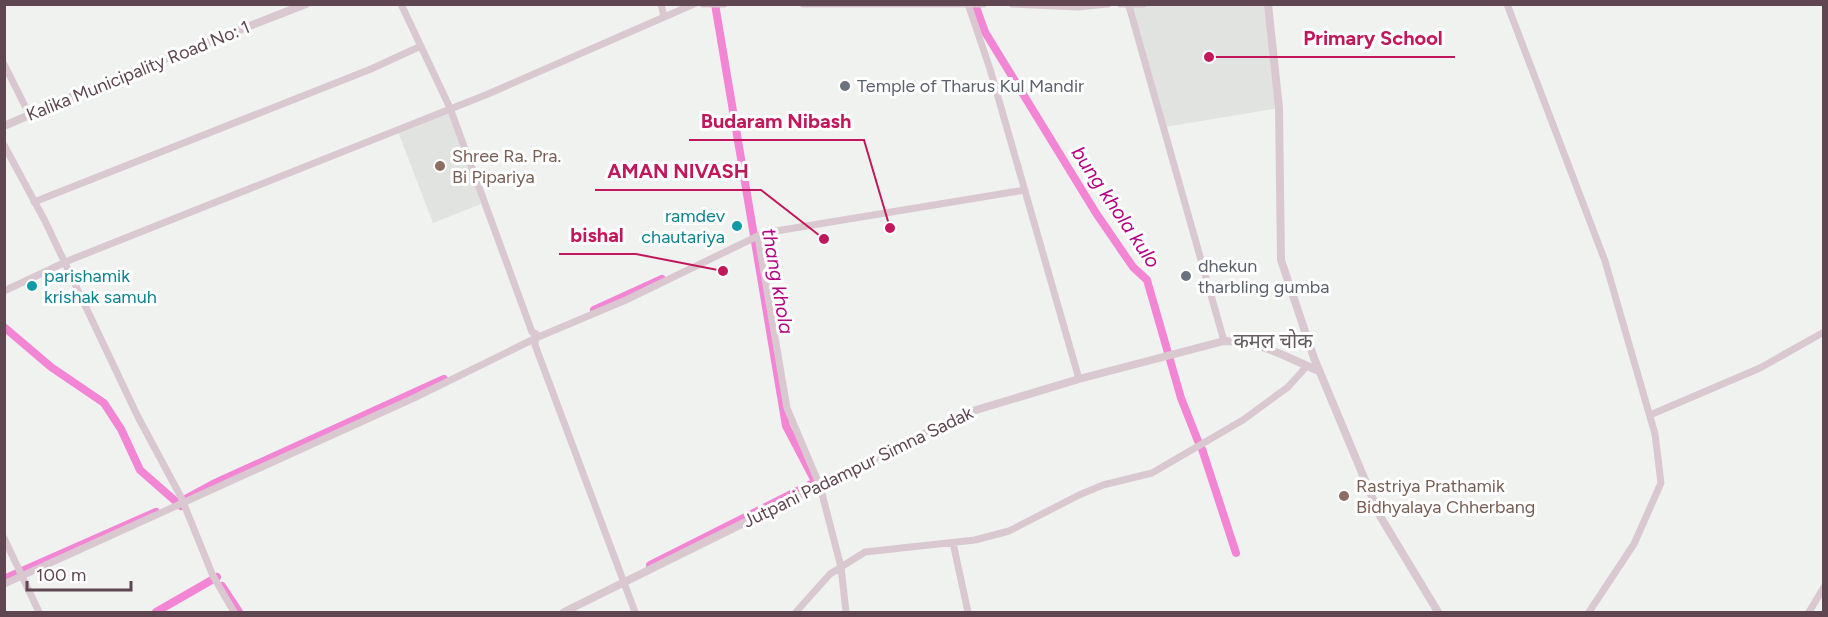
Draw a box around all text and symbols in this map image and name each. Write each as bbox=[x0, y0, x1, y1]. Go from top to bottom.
street label: Kalika Municipality Road No: 1 bbox=[23, 16, 253, 126]
callout: Primary School bbox=[1291, 19, 1455, 57]
text: Primary School bbox=[1303, 26, 1443, 50]
place label: Temple of Tharus Kul Mandir bbox=[857, 75, 1084, 97]
marker: Temple of Tharus Kul Mandir bbox=[838, 79, 852, 93]
callout: Budaram Nibash bbox=[689, 102, 864, 140]
text: Budaram Nibash bbox=[701, 109, 851, 133]
water label: bung khola kulo bbox=[1067, 142, 1166, 273]
place label: Shree Ra. Pra. Bi Pipariya bbox=[452, 145, 561, 188]
callout: AMAN NIVASH bbox=[595, 152, 761, 190]
marker: Shree Ra. Pra. Bi Pipariya bbox=[433, 159, 447, 173]
text: AMAN NIVASH bbox=[607, 159, 749, 183]
place label: ramdev chautariya bbox=[641, 205, 726, 248]
callout: bishal bbox=[559, 216, 636, 254]
marker: ramdev chautariya bbox=[730, 219, 744, 233]
text: bishal bbox=[570, 223, 624, 247]
water label: thang khola bbox=[757, 226, 799, 336]
place label: dhekun tharbling gumba bbox=[1198, 255, 1330, 298]
place label: parishamik krishak samuh bbox=[44, 265, 157, 308]
marker: dhekun tharbling gumba bbox=[1179, 269, 1193, 283]
marker: parishamik krishak samuh bbox=[25, 279, 39, 293]
district label: कमल चोक bbox=[1233, 329, 1313, 353]
street label: Jutpani Padampur Simna Sadak bbox=[739, 402, 977, 532]
place label: Rastriya Prathamik Bidhyalaya Chherbang bbox=[1356, 475, 1535, 518]
marker: Rastriya Prathamik Bidhyalaya Chherbang bbox=[1337, 489, 1351, 503]
scale bar bbox=[27, 554, 130, 592]
text: 100 m bbox=[36, 564, 86, 586]

